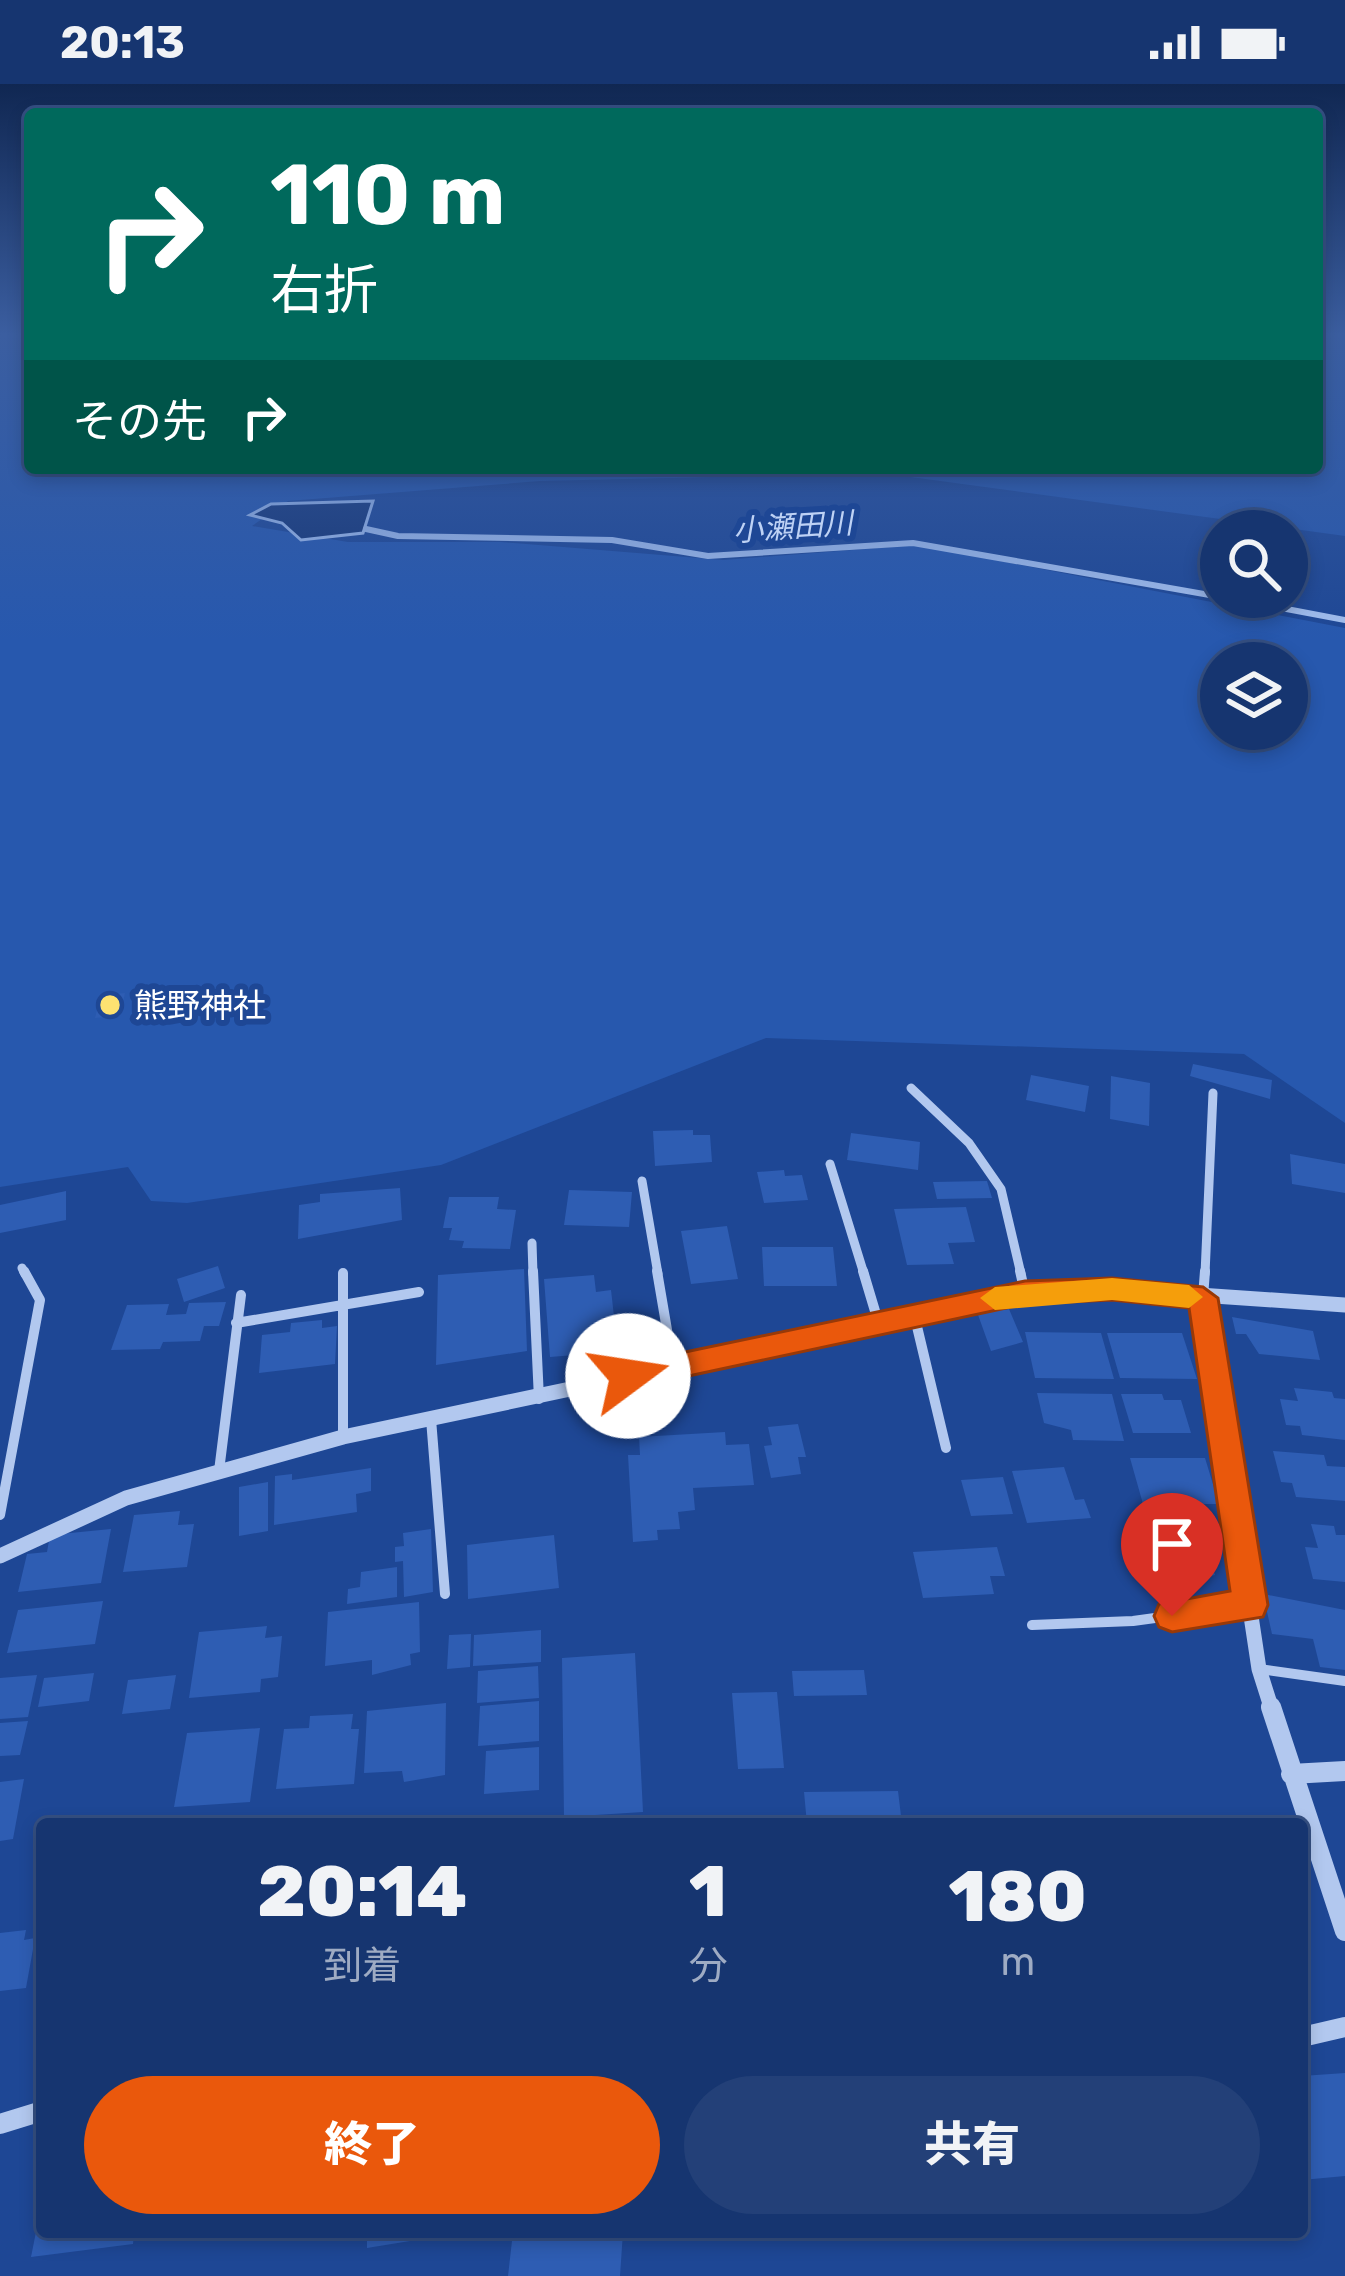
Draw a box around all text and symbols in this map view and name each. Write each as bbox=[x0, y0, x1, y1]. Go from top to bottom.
text: 20:13 bbox=[60, 16, 185, 69]
text: 110 m bbox=[270, 145, 505, 245]
icon: right bbox=[72, 156, 228, 312]
text: 右折 bbox=[270, 259, 378, 323]
icon: right bbox=[231, 384, 297, 450]
text: その先 bbox=[72, 395, 207, 448]
water label: 小瀬田川 bbox=[732, 505, 857, 549]
map controls bbox=[1200, 510, 1308, 750]
button: search bbox=[1200, 510, 1308, 618]
button: layers bbox=[1200, 642, 1308, 750]
place label: 熊野神社 bbox=[134, 986, 266, 1025]
marker: 熊野神社 bbox=[97, 992, 123, 1018]
position arrow bbox=[565, 1313, 691, 1439]
pin bbox=[1121, 1493, 1223, 1616]
icon: arrive bbox=[1139, 1511, 1205, 1577]
text: 20:14 bbox=[257, 1849, 467, 1934]
text: 1 bbox=[689, 1849, 727, 1934]
text: 180 bbox=[949, 1854, 1087, 1939]
text: m bbox=[1000, 1939, 1035, 1985]
text: 到着 bbox=[323, 1943, 401, 1989]
text: 分 bbox=[688, 1943, 727, 1989]
button: 終了 bbox=[84, 2076, 660, 2214]
button: 共有 bbox=[684, 2076, 1260, 2214]

